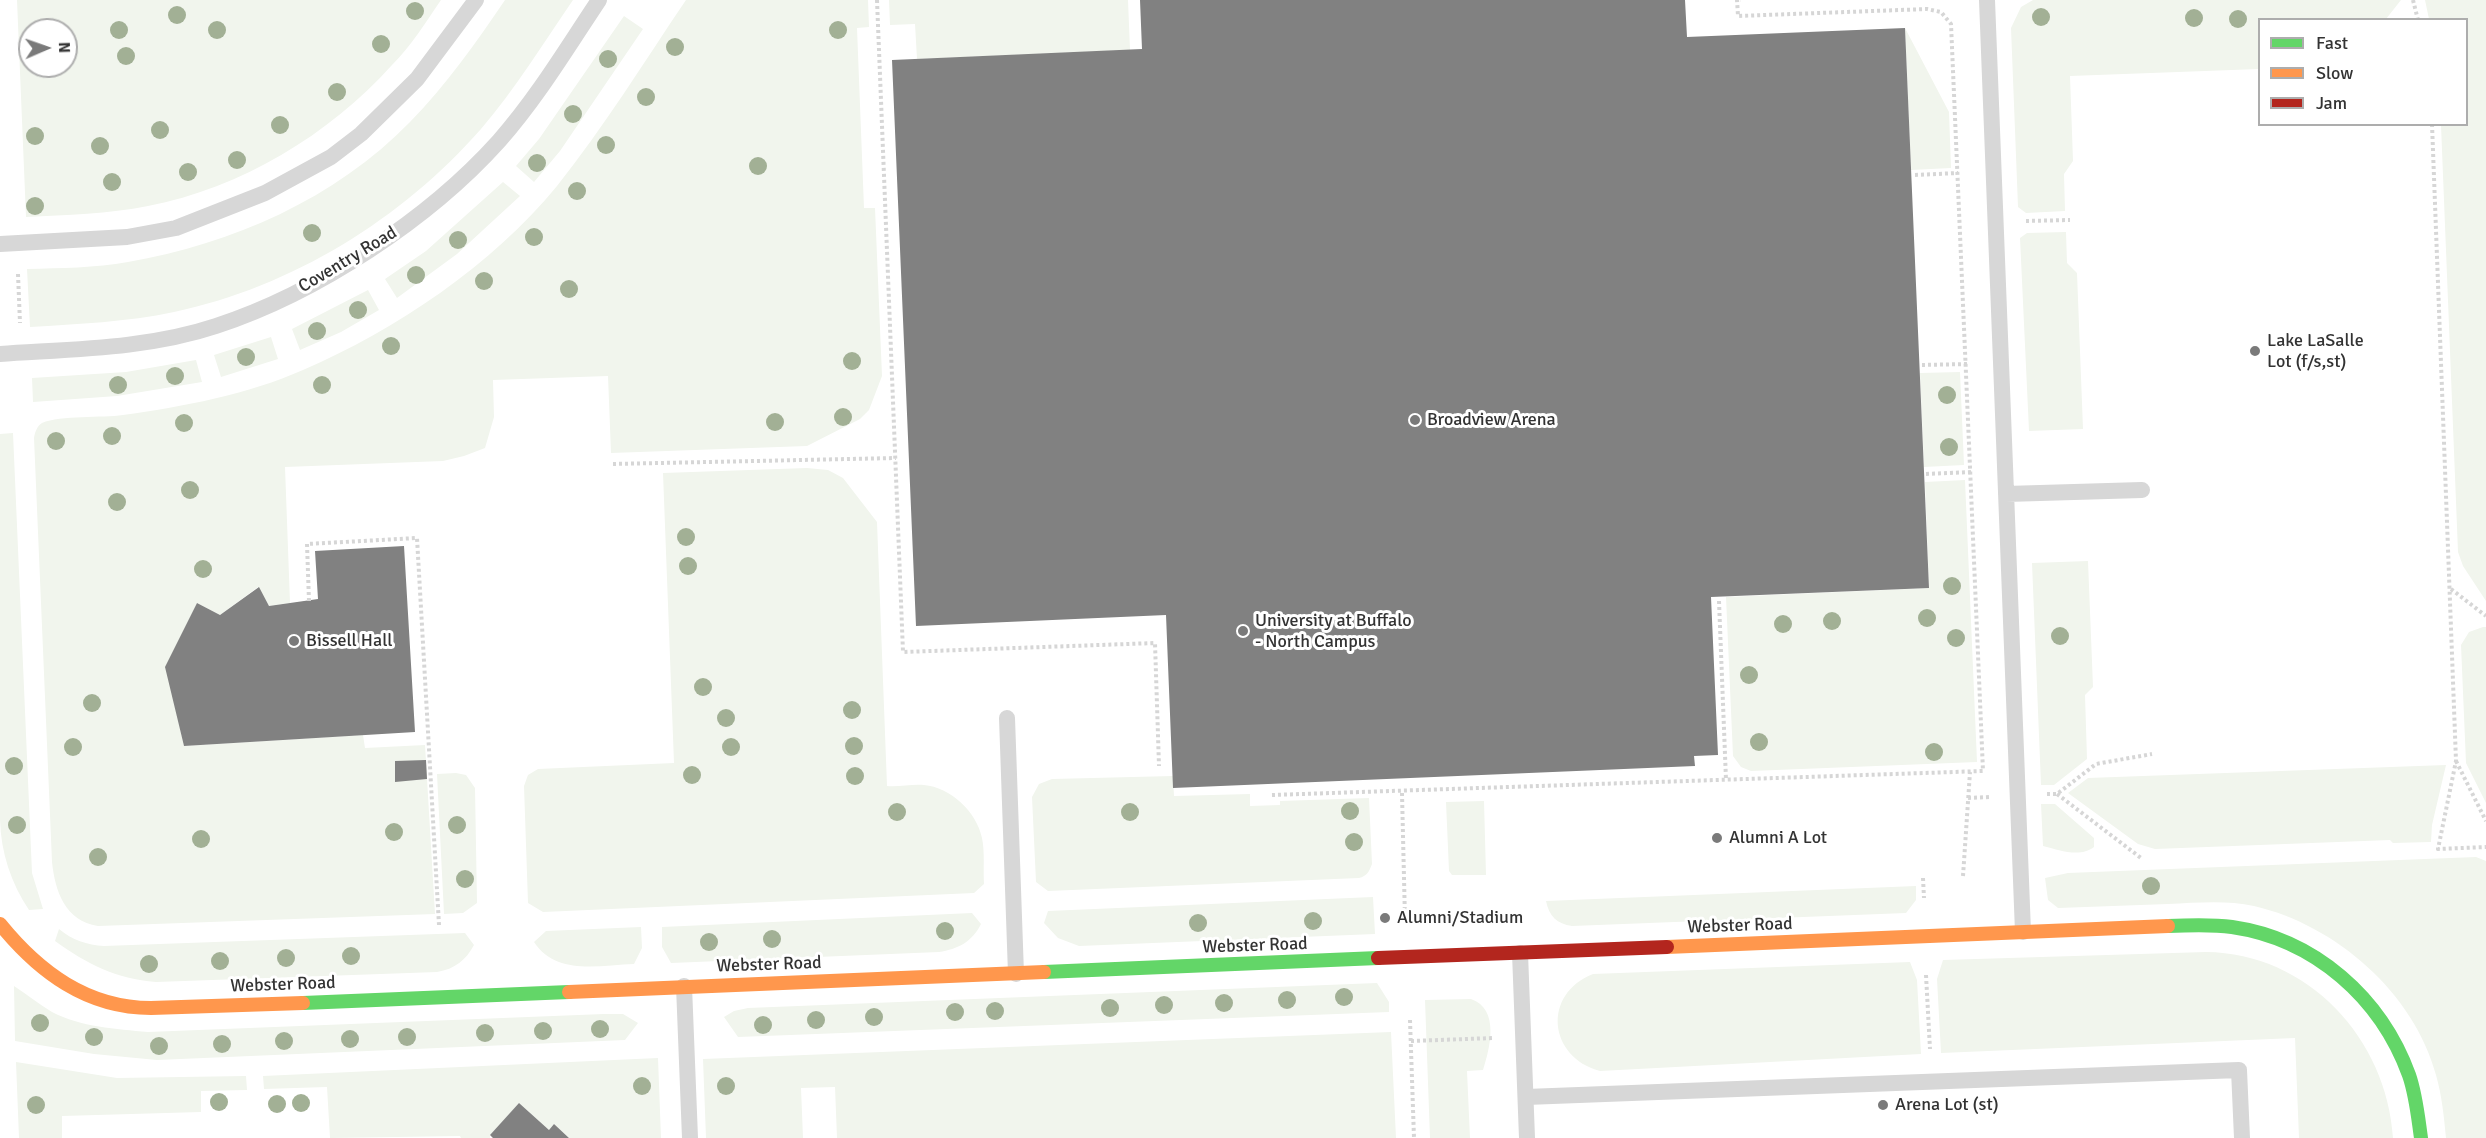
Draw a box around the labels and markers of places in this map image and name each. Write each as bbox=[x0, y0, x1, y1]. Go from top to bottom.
place label: Lake LaSalle Lot (f/s,st) bbox=[2267, 330, 2364, 372]
marker: Lake LaSalle Lot (f/s,st) bbox=[2248, 344, 2262, 358]
place label: Broadview Arena bbox=[1427, 409, 1556, 431]
marker: Broadview Arena bbox=[1408, 413, 1422, 427]
place label: University at Buffalo - North Campus bbox=[1255, 610, 1412, 652]
marker: University at Buffalo - North Campus bbox=[1236, 624, 1250, 638]
place label: Bissell Hall bbox=[306, 630, 393, 652]
marker: Bissell Hall bbox=[287, 634, 301, 648]
place label: Alumni A Lot bbox=[1729, 827, 1827, 849]
marker: Alumni A Lot bbox=[1710, 831, 1724, 845]
place label: Alumni/Stadium bbox=[1397, 907, 1523, 929]
marker: Alumni/Stadium bbox=[1378, 911, 1392, 925]
place label: Arena Lot (st) bbox=[1895, 1094, 1999, 1116]
marker: Arena Lot (st) bbox=[1876, 1098, 1890, 1112]

